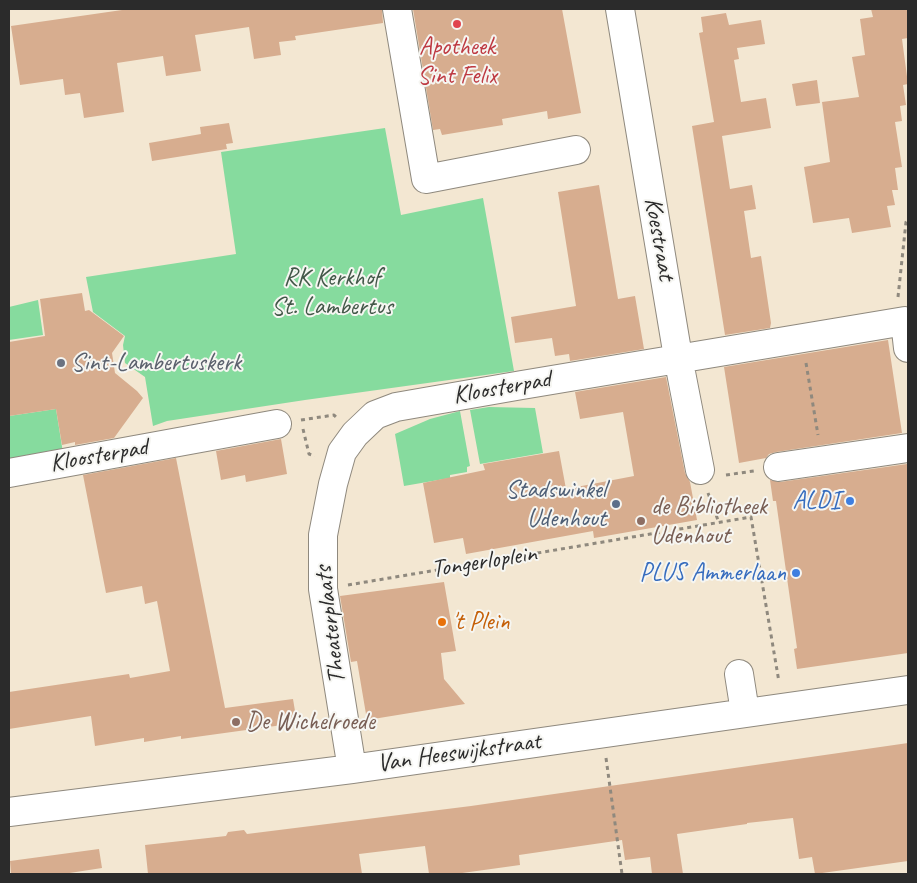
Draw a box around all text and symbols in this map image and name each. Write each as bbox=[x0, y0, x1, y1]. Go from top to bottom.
marker: Apotheek Sint Felix bbox=[451, 18, 463, 30]
place label: Apotheek Sint Felix bbox=[417, 32, 497, 91]
street label: Koestraat bbox=[637, 195, 681, 283]
park label: RK Kerkhof St. Lambertus bbox=[271, 263, 393, 322]
place label: Sint-Lambertuskerk bbox=[71, 348, 241, 378]
marker: Sint-Lambertuskerk bbox=[55, 357, 67, 369]
street label: Kloosterpad bbox=[451, 365, 553, 411]
street label: Kloosterpad bbox=[48, 433, 150, 479]
place label: Stadswinkel Udenhout bbox=[505, 475, 606, 534]
place label: ALDI bbox=[793, 486, 840, 516]
place label: de Bibliotheek Udenhout bbox=[651, 492, 767, 551]
marker: ALDI bbox=[844, 495, 856, 507]
marker: Stadswinkel Udenhout bbox=[610, 498, 622, 510]
marker: de Bibliotheek Udenhout bbox=[635, 515, 647, 527]
street label: Tongerloplein bbox=[429, 539, 539, 585]
place label: PLUS Ammerlaan bbox=[640, 558, 786, 588]
street label: Theaterplaats bbox=[309, 564, 353, 686]
marker: PLUS Ammerlaan bbox=[790, 567, 802, 579]
place label: 't Plein bbox=[452, 607, 509, 637]
marker: 't Plein bbox=[436, 616, 448, 628]
place label: De Wichelroede bbox=[246, 707, 375, 737]
marker: De Wichelroede bbox=[230, 716, 242, 728]
street label: Van Heeswijkstraat bbox=[375, 727, 543, 779]

